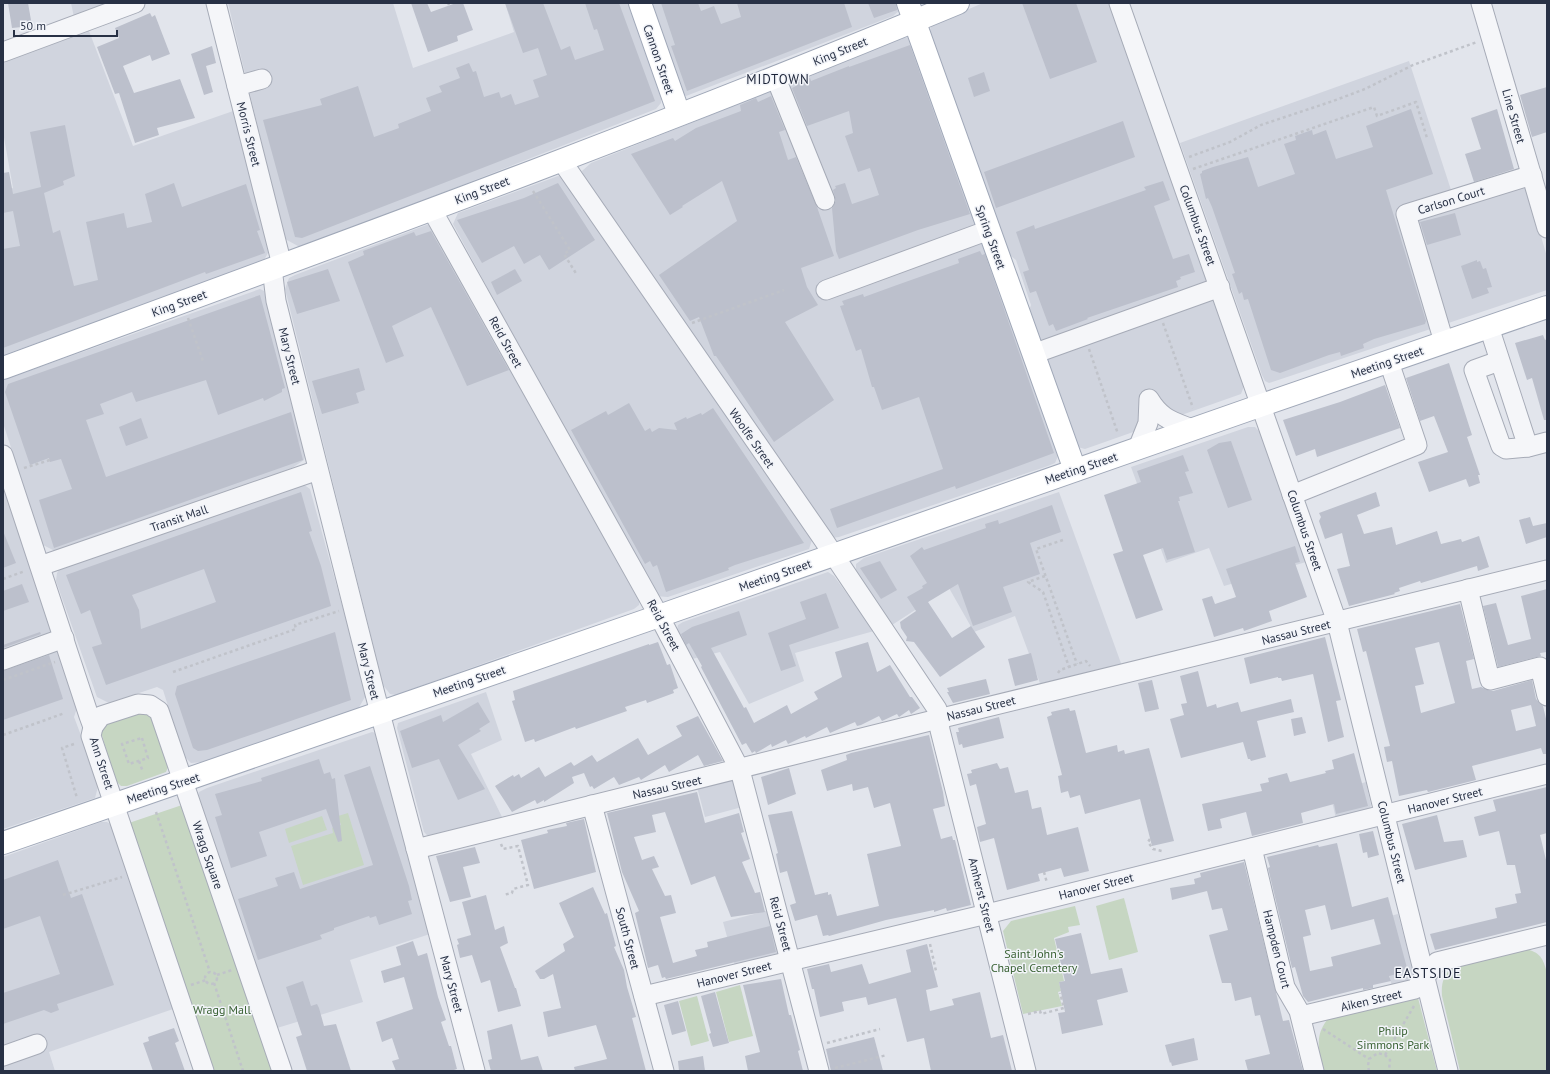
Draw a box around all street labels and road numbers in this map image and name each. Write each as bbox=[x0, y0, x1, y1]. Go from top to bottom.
street label: Cannon Street bbox=[640, 22, 678, 96]
street label: King Street bbox=[811, 33, 869, 69]
street label: Line Street bbox=[1499, 87, 1529, 145]
street label: Morris Street bbox=[234, 100, 264, 168]
street label: King Street bbox=[453, 173, 511, 207]
street label: Columbus Street bbox=[1177, 183, 1219, 267]
street label: Carlson Court bbox=[1416, 183, 1486, 217]
street label: Spring Street bbox=[972, 203, 1010, 271]
street label: King Street bbox=[149, 286, 209, 320]
street label: Reid Street bbox=[486, 314, 526, 370]
street label: Mary Street bbox=[276, 326, 304, 386]
street label: Meeting Street bbox=[1349, 343, 1425, 381]
street label: Woolfe Street bbox=[726, 405, 778, 471]
street label: Meeting Street bbox=[1043, 449, 1119, 487]
street label: Columbus Street bbox=[1284, 488, 1326, 572]
street label: Transit Mall bbox=[148, 501, 210, 535]
street label: Meeting Street bbox=[737, 556, 813, 594]
street label: Reid Street bbox=[644, 597, 684, 653]
street label: Nassau Street bbox=[1260, 616, 1332, 648]
street label: Mary Street bbox=[355, 641, 383, 701]
street label: Meeting Street bbox=[431, 662, 507, 700]
street label: Nassau Street bbox=[945, 692, 1017, 724]
street label: Ann Street bbox=[87, 735, 117, 791]
street label: Meeting Street bbox=[125, 769, 201, 807]
street label: Nassau Street bbox=[631, 772, 703, 802]
street label: Hanover Street bbox=[1406, 783, 1484, 817]
street label: Columbus Street bbox=[1375, 799, 1409, 885]
street label: Wragg Square bbox=[189, 819, 227, 891]
street label: Amherst Street bbox=[965, 856, 999, 934]
street label: Hanover Street bbox=[1057, 869, 1135, 903]
street label: Reid Street bbox=[766, 895, 796, 953]
street label: South Street bbox=[613, 905, 643, 971]
street label: Hampden Court bbox=[1260, 908, 1294, 990]
street label: Mary Street bbox=[437, 954, 467, 1014]
street label: Hanover Street bbox=[695, 957, 773, 991]
street label: Aiken Street bbox=[1339, 986, 1403, 1014]

